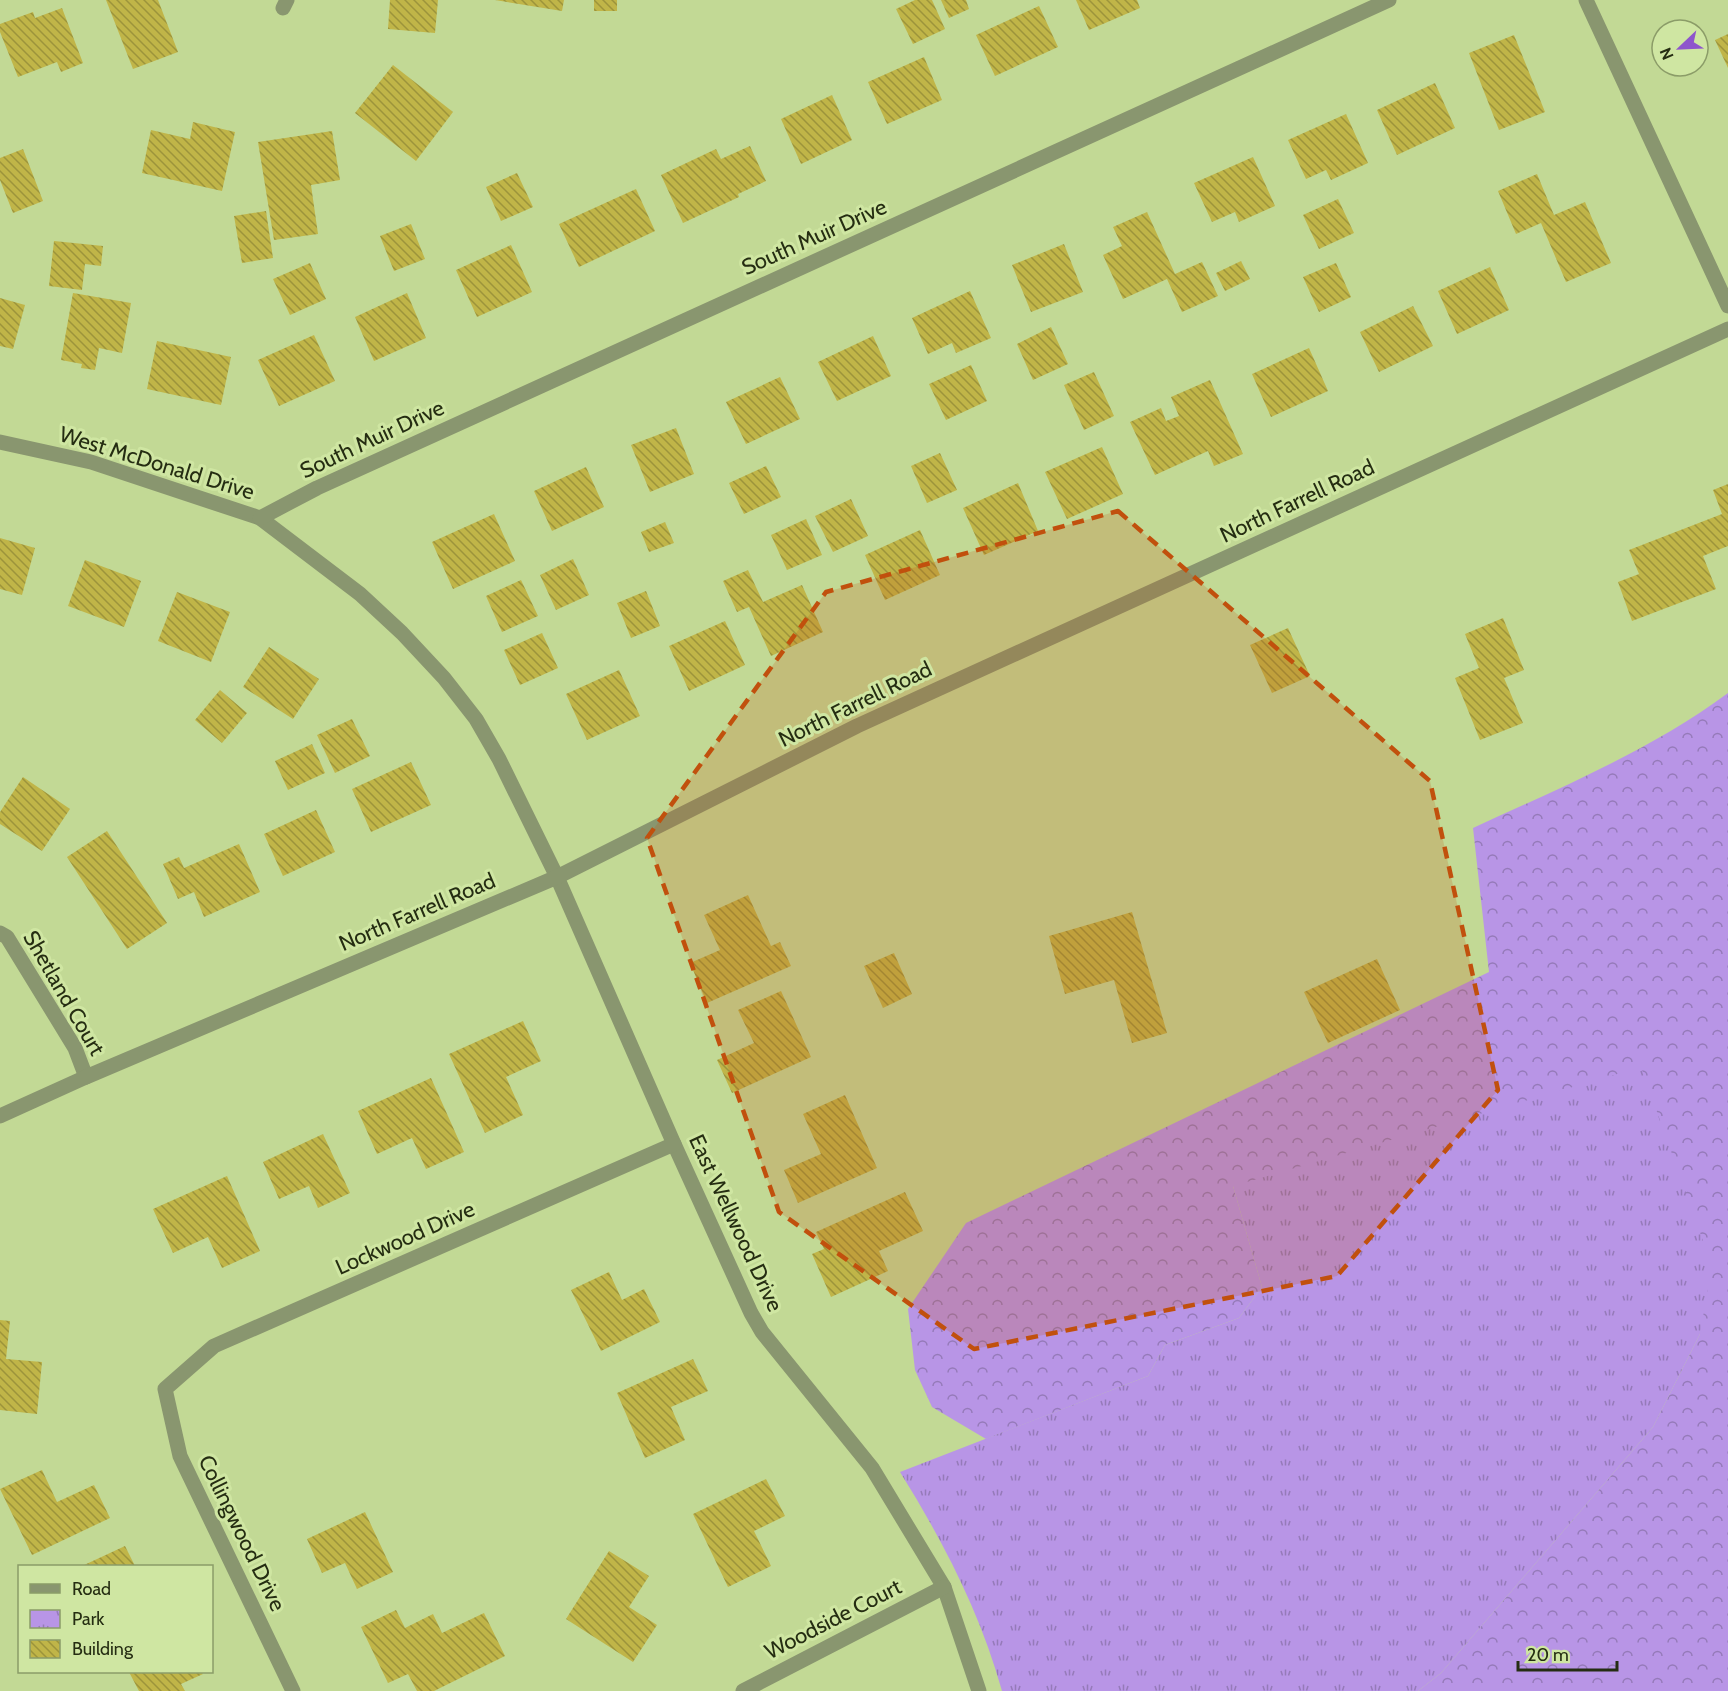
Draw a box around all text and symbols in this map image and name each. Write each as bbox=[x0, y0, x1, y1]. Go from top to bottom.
north arrow bbox=[1650, 18, 1710, 78]
text: N bbox=[1656, 45, 1678, 63]
street label: South Muir Drive bbox=[737, 193, 891, 281]
street label: South Muir Drive bbox=[296, 394, 448, 484]
street label: West McDonald Drive bbox=[56, 420, 258, 506]
street label: North Farrell Road bbox=[1215, 453, 1379, 549]
street label: North Farrell Road bbox=[774, 655, 936, 753]
street label: North Farrell Road bbox=[335, 867, 499, 957]
street label: Shetland Court bbox=[17, 926, 111, 1061]
street label: East Wellwood Drive bbox=[683, 1130, 789, 1316]
street label: Lockwood Drive bbox=[331, 1195, 479, 1281]
street label: Collingwood Drive bbox=[193, 1451, 291, 1615]
legend bbox=[18, 1565, 213, 1673]
street label: Woodside Court bbox=[760, 1573, 906, 1665]
text: Road bbox=[72, 1578, 111, 1600]
text: Park bbox=[72, 1608, 105, 1630]
scale bar bbox=[1518, 1634, 1617, 1672]
text: Building bbox=[72, 1638, 134, 1660]
text: 20 m bbox=[1527, 1644, 1569, 1666]

